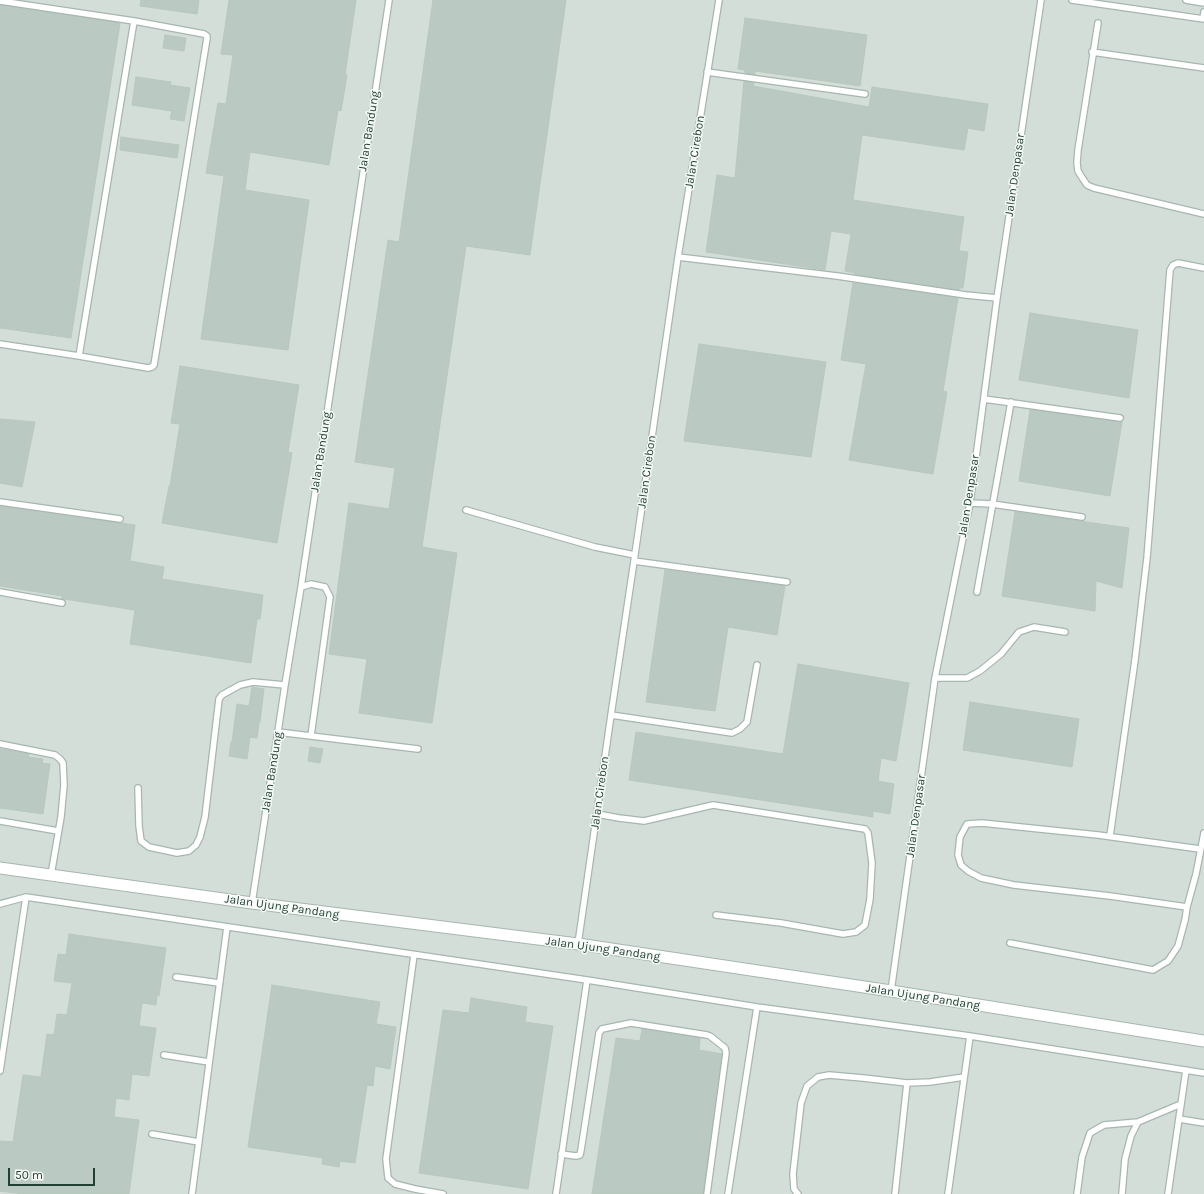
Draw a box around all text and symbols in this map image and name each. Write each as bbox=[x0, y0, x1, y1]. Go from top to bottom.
street label: Jalan Bandung bbox=[356, 90, 382, 172]
street label: Jalan Cirebon bbox=[682, 114, 708, 190]
street label: Jalan Denpasar bbox=[1002, 133, 1028, 217]
street label: Jalan Bandung bbox=[308, 411, 334, 493]
street label: Jalan Cirebon bbox=[635, 434, 659, 510]
street label: Jalan Denpasar bbox=[955, 454, 983, 538]
street label: Jalan Bandung bbox=[259, 731, 285, 813]
street label: Jalan Cirebon bbox=[588, 755, 612, 831]
street label: Jalan Denpasar bbox=[903, 774, 929, 858]
street label: Jalan Ujung Pandang bbox=[224, 892, 340, 922]
street label: Jalan Ujung Pandang bbox=[545, 934, 661, 964]
street label: Jalan Ujung Pandang bbox=[865, 981, 981, 1013]
scale bar bbox=[10, 1160, 97, 1186]
text: 50 m bbox=[15, 1168, 43, 1182]

